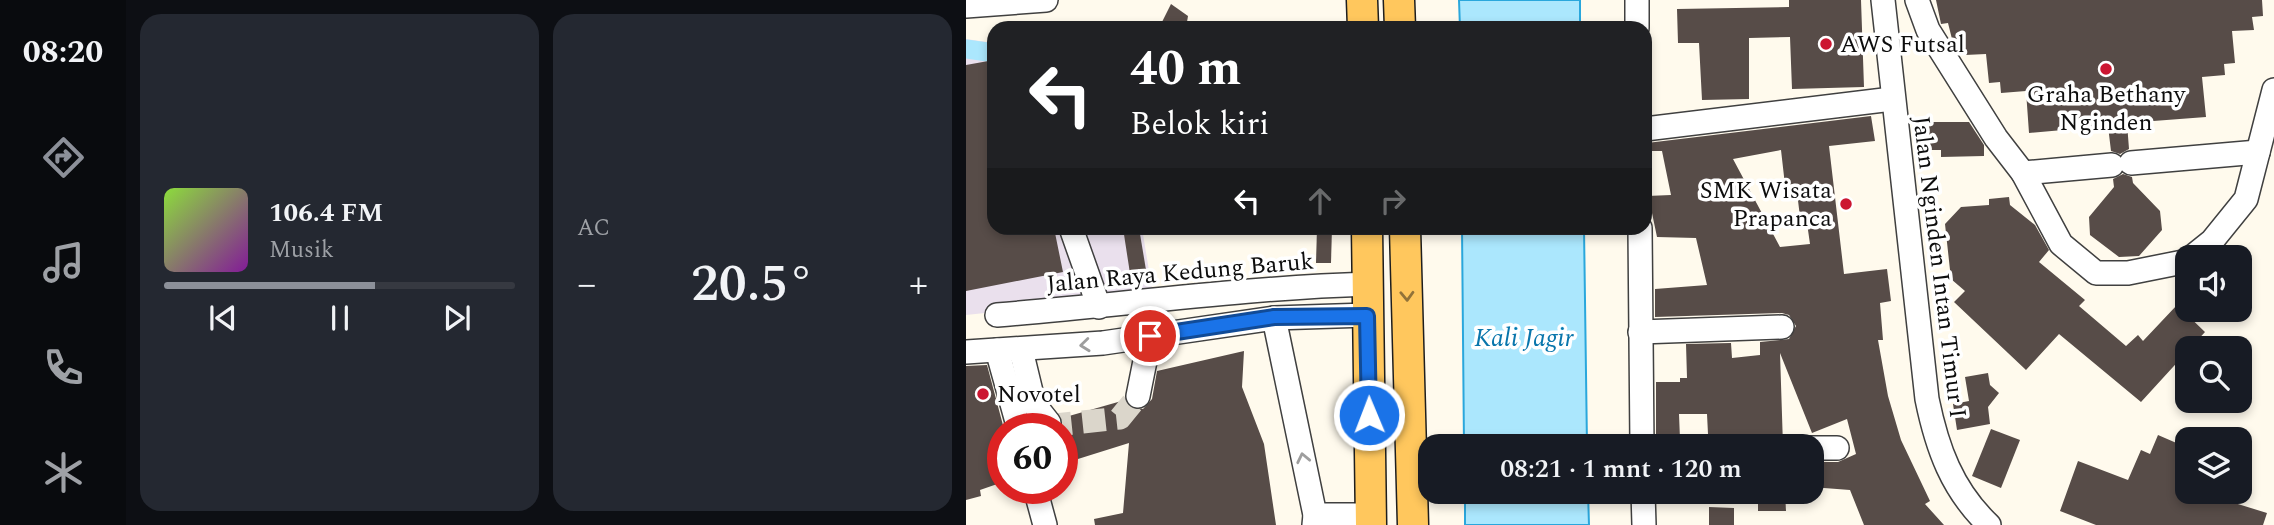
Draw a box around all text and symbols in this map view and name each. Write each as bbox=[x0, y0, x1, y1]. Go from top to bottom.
place label: AWS Futsal bbox=[1840, 27, 1965, 63]
text: 08:20 bbox=[23, 28, 103, 77]
text: 40 m bbox=[1130, 32, 1241, 107]
marker: AWS Futsal bbox=[1818, 36, 1834, 52]
icon: left bbox=[1015, 49, 1106, 140]
marker: Graha Bethany Nginden bbox=[2098, 61, 2114, 77]
place label: Graha Bethany Nginden bbox=[2027, 77, 2187, 141]
text: Belok kiri bbox=[1130, 100, 1269, 149]
street label: Jalan Nginden Intan Timur I bbox=[1903, 114, 1975, 420]
icon: directions bbox=[39, 133, 88, 182]
place label: SMK Wisata Prapanca bbox=[1700, 173, 1832, 237]
icon: left bbox=[1228, 182, 1266, 220]
icon: ahead bbox=[1301, 182, 1339, 220]
icon: right bbox=[1374, 182, 1412, 220]
text: 106.4 FM bbox=[269, 193, 383, 233]
marker: SMK Wisata Prapanca bbox=[1838, 196, 1854, 212]
text: AC bbox=[577, 211, 610, 246]
text: Musik bbox=[269, 233, 334, 268]
icon: music bbox=[39, 238, 88, 287]
street label: Jalan Raya Kedung Baruk bbox=[1045, 243, 1315, 303]
text: 20.5° bbox=[691, 245, 814, 324]
map controls bbox=[2175, 245, 2252, 504]
button: sound bbox=[2175, 245, 2252, 322]
text: − bbox=[577, 256, 596, 314]
text: + bbox=[909, 256, 928, 314]
one-way arrow bbox=[1399, 290, 1414, 301]
icon: previous bbox=[204, 299, 242, 337]
icon: pause bbox=[321, 299, 359, 337]
icon: next bbox=[438, 299, 476, 337]
pin bbox=[1120, 306, 1180, 366]
icon: arrive bbox=[1131, 317, 1169, 355]
water label: Kali Jagir bbox=[1474, 318, 1575, 358]
button: search bbox=[2175, 336, 2252, 413]
one-way arrow bbox=[1079, 338, 1091, 353]
icon: phone bbox=[39, 343, 88, 392]
place label: Novotel bbox=[997, 377, 1081, 413]
position arrow bbox=[1332, 378, 1406, 452]
marker: Novotel bbox=[975, 386, 991, 402]
speed limit sign: 60 bbox=[987, 413, 1078, 504]
button: layers bbox=[2175, 427, 2252, 504]
icon: climate bbox=[39, 448, 88, 497]
text: 08:21 · 1 mnt · 120 m bbox=[1500, 449, 1742, 489]
one-way arrow bbox=[1297, 452, 1312, 464]

